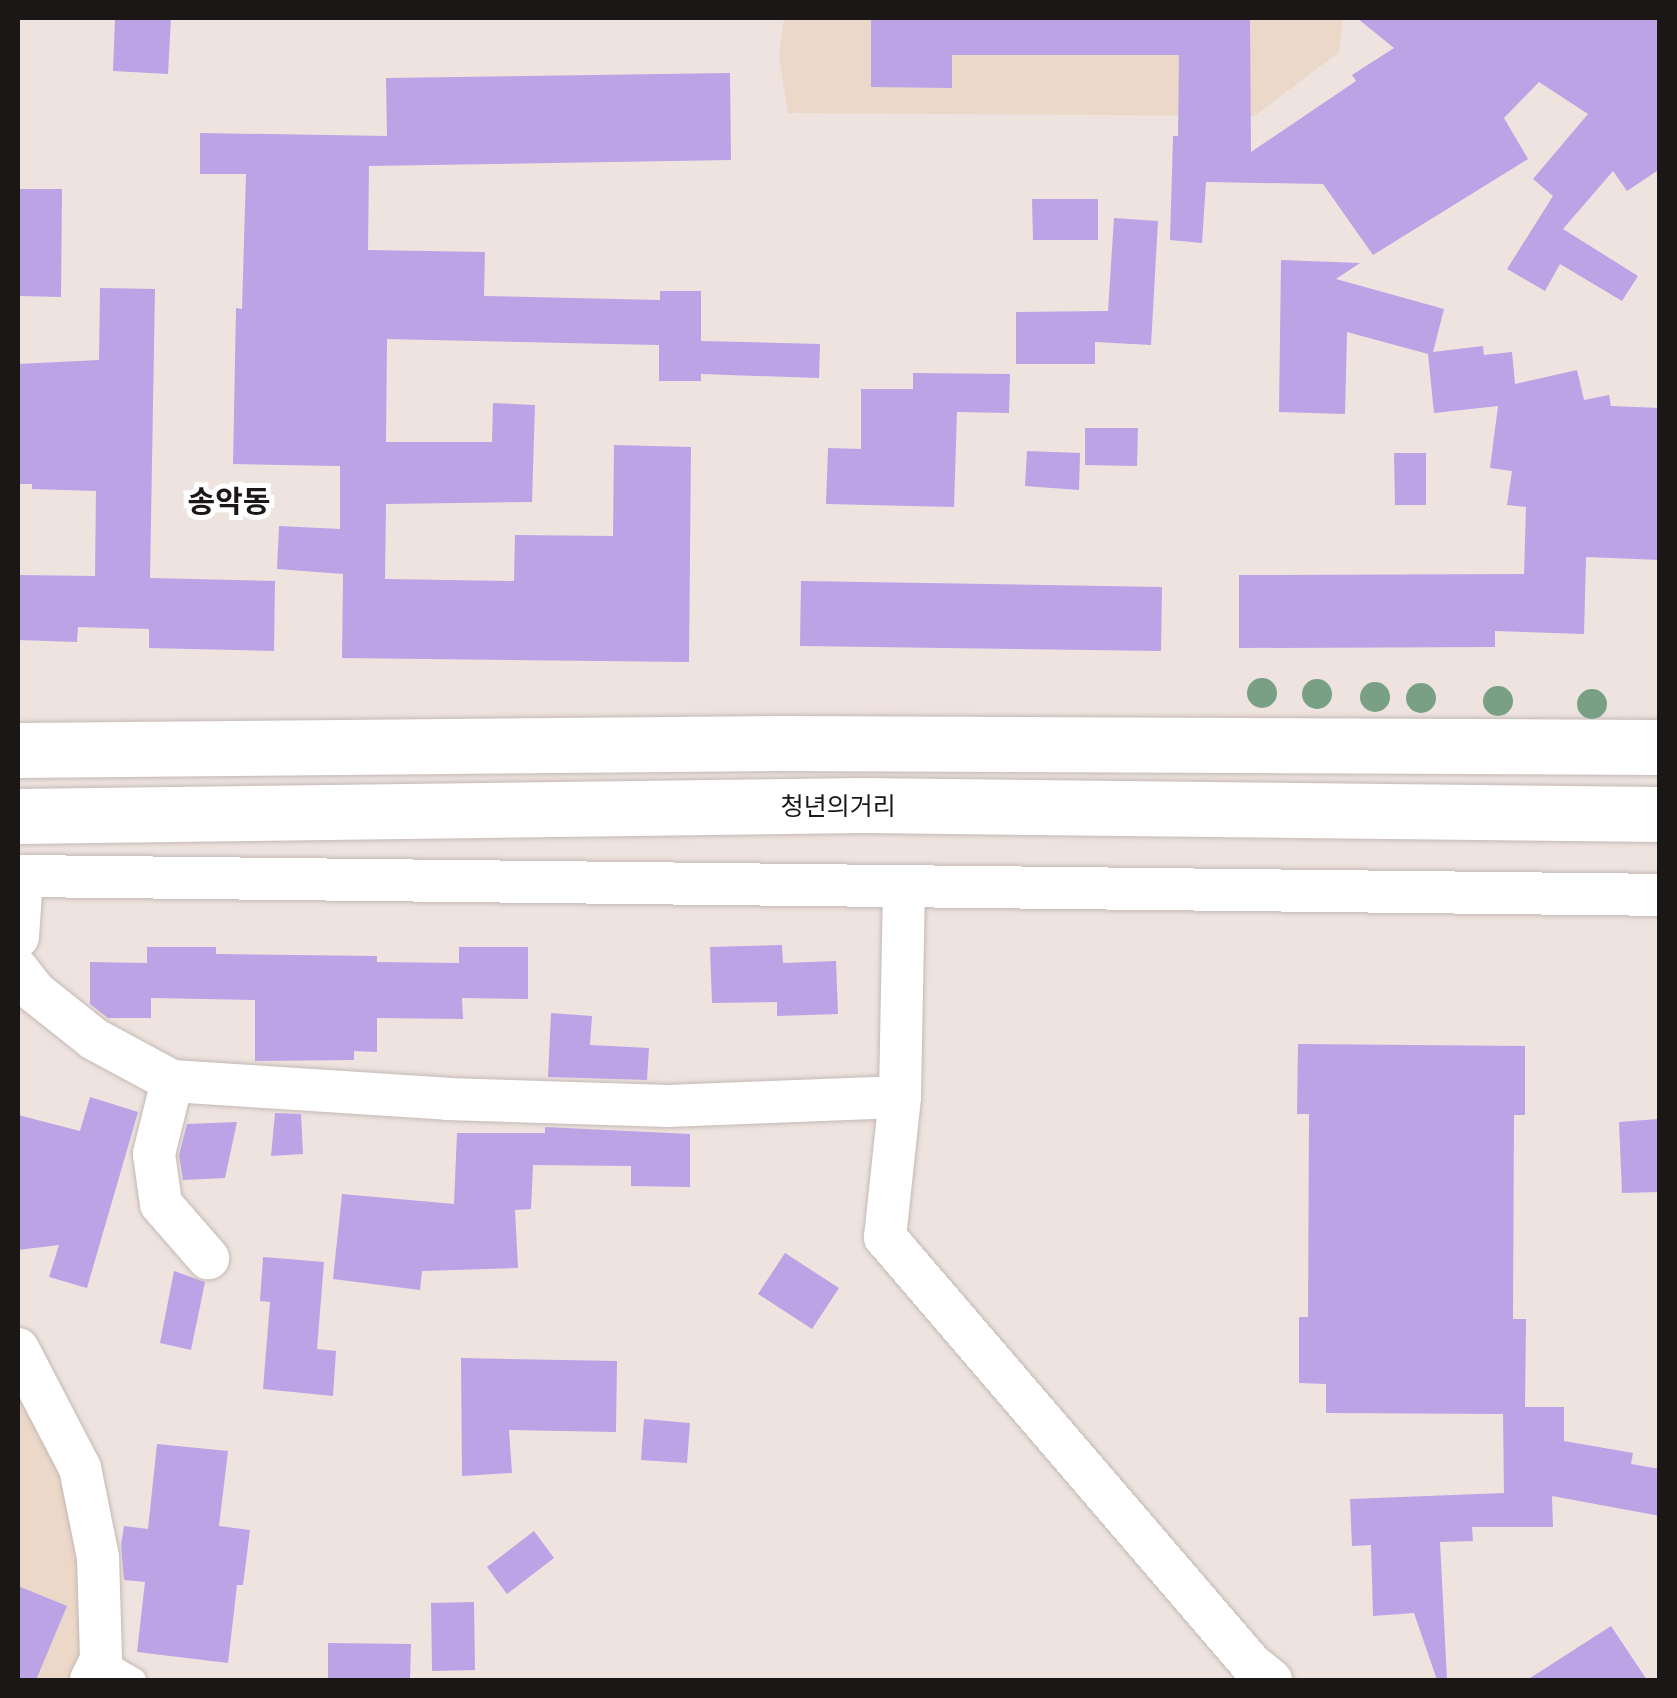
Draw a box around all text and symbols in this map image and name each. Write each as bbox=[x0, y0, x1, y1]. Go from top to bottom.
district label: 송악동 bbox=[188, 484, 270, 520]
street label: 청년의거리 bbox=[781, 791, 895, 821]

